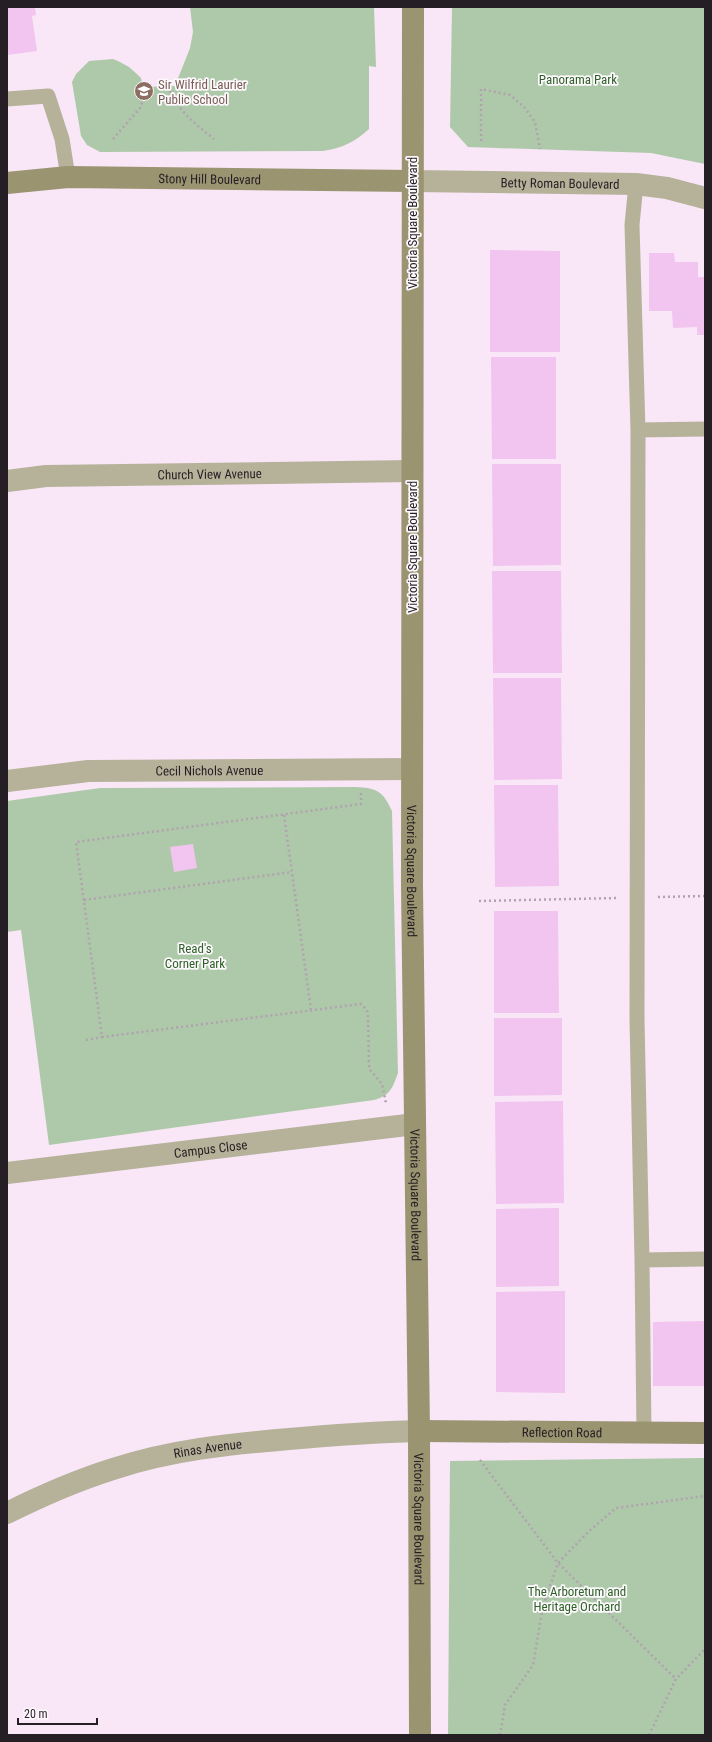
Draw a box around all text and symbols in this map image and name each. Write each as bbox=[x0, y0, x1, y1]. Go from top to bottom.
park label: Panorama Park bbox=[539, 72, 617, 87]
place label: Sir Wilfrid Laurier Public School bbox=[158, 77, 247, 107]
school or university icon: Sir Wilfrid Laurier Public School bbox=[133, 80, 155, 102]
street label: Victoria Square Boulevard bbox=[405, 157, 420, 289]
street label: Stony Hill Boulevard bbox=[158, 171, 261, 187]
street label: Betty Roman Boulevard bbox=[500, 175, 620, 191]
street label: Church View Avenue bbox=[157, 466, 262, 482]
street label: Victoria Square Boulevard bbox=[405, 481, 420, 613]
street label: Cecil Nichols Avenue bbox=[156, 762, 263, 778]
street label: Victoria Square Boulevard bbox=[404, 805, 420, 937]
park label: Read's Corner Park bbox=[165, 941, 225, 971]
street label: Victoria Square Boulevard bbox=[408, 1129, 424, 1261]
street label: Campus Close bbox=[173, 1137, 248, 1160]
street label: Reflection Road bbox=[522, 1424, 602, 1440]
street label: Rinas Avenue bbox=[172, 1436, 243, 1461]
street label: Victoria Square Boulevard bbox=[412, 1453, 427, 1585]
park label: The Arboretum and Heritage Orchard bbox=[528, 1584, 626, 1614]
scale bar bbox=[18, 1700, 97, 1726]
text: 20 m bbox=[24, 1707, 48, 1721]

